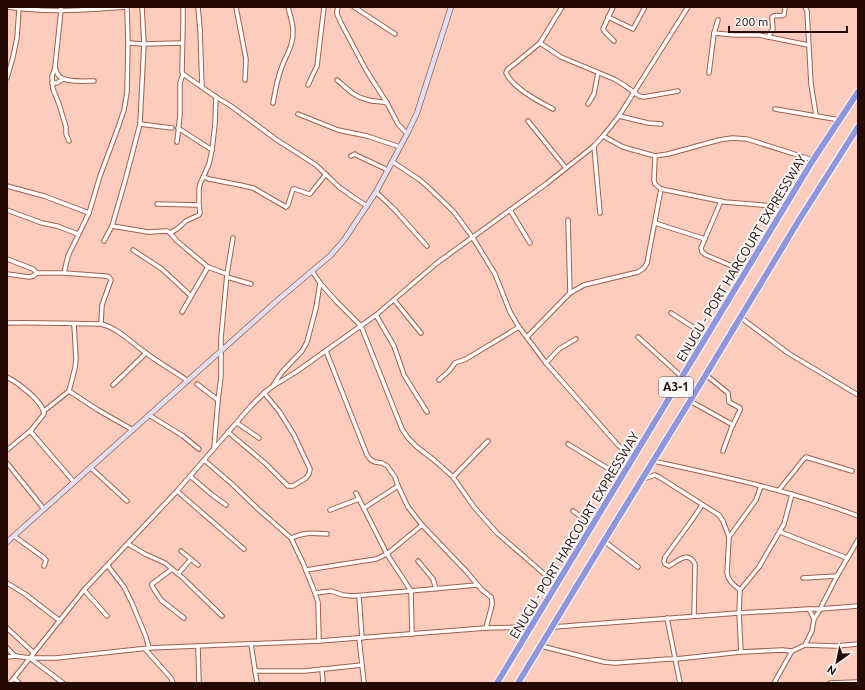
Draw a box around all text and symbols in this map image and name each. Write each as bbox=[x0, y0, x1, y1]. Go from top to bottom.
scale bar bbox=[729, 8, 847, 34]
text: 200 m bbox=[735, 15, 768, 28]
street label: ENUGU - PORT HARCOURT EXPRESSWAY bbox=[674, 152, 809, 364]
road number: A3-1 bbox=[659, 377, 693, 397]
street label: ENUGU - PORT HARCOURT EXPRESSWAY bbox=[507, 429, 642, 641]
north arrow bbox=[817, 642, 857, 682]
text: N bbox=[825, 663, 838, 678]

